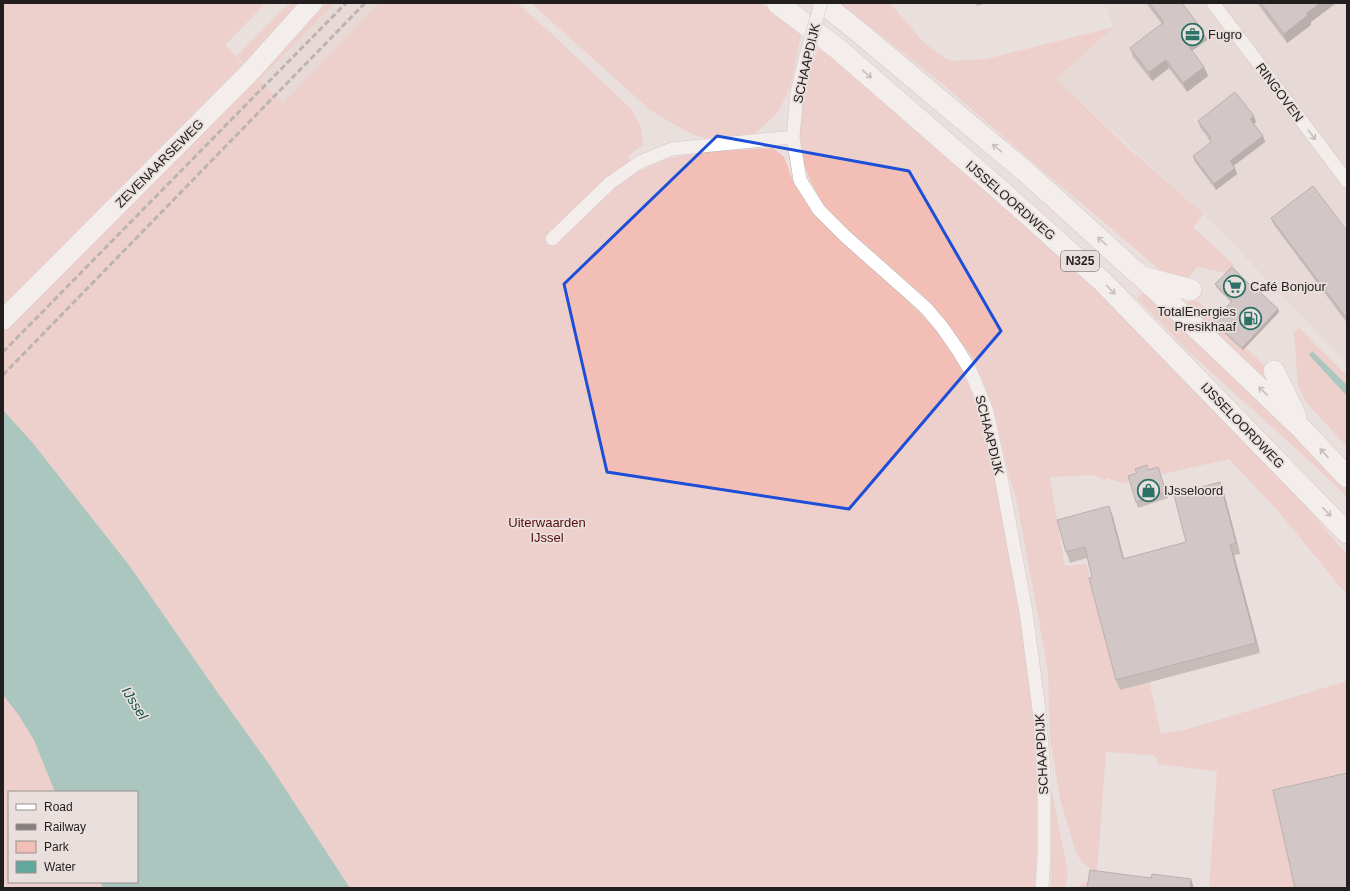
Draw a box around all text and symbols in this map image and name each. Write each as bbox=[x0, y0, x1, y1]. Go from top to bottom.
street label: SCHAAPDIJK bbox=[790, 21, 823, 105]
office icon: Fugro bbox=[1179, 21, 1205, 47]
place label: Fugro bbox=[1208, 27, 1242, 42]
street label: RINGOVEN bbox=[1253, 60, 1306, 125]
one-way arrow bbox=[862, 70, 873, 79]
street label: ZEVENAARSEWEG bbox=[112, 116, 207, 211]
one-way arrow bbox=[1308, 130, 1316, 141]
one-way arrow bbox=[991, 143, 1002, 152]
street label: IJSSELOORDWEG bbox=[963, 158, 1058, 243]
one-way arrow bbox=[1097, 237, 1107, 246]
road number: N325 bbox=[1061, 251, 1099, 271]
supermarket icon: Café Bonjour bbox=[1221, 273, 1247, 299]
place label: Café Bonjour bbox=[1250, 279, 1327, 294]
one-way arrow bbox=[1106, 285, 1116, 295]
place label: TotalEnergies Presikhaaf bbox=[1157, 304, 1236, 334]
fuel station icon: TotalEnergies Presikhaaf bbox=[1238, 305, 1264, 331]
street label: IJSSELOORDWEG bbox=[1198, 379, 1287, 471]
one-way arrow bbox=[1257, 387, 1268, 396]
street label: SCHAAPDIJK bbox=[972, 394, 1007, 477]
one-way arrow bbox=[1319, 448, 1329, 458]
shop icon: IJsseloord bbox=[1136, 477, 1162, 503]
place label: IJsseloord bbox=[1164, 483, 1223, 498]
one-way arrow bbox=[1322, 507, 1331, 517]
park label: Uiterwaarden IJssel bbox=[508, 515, 586, 545]
water label: IJssel bbox=[119, 684, 152, 723]
street label: SCHAAPDIJK bbox=[1032, 712, 1051, 795]
legend bbox=[8, 791, 138, 883]
text: Road bbox=[44, 800, 73, 814]
text: Railway bbox=[44, 820, 86, 834]
text: Park bbox=[44, 840, 70, 854]
text: Water bbox=[44, 860, 76, 874]

